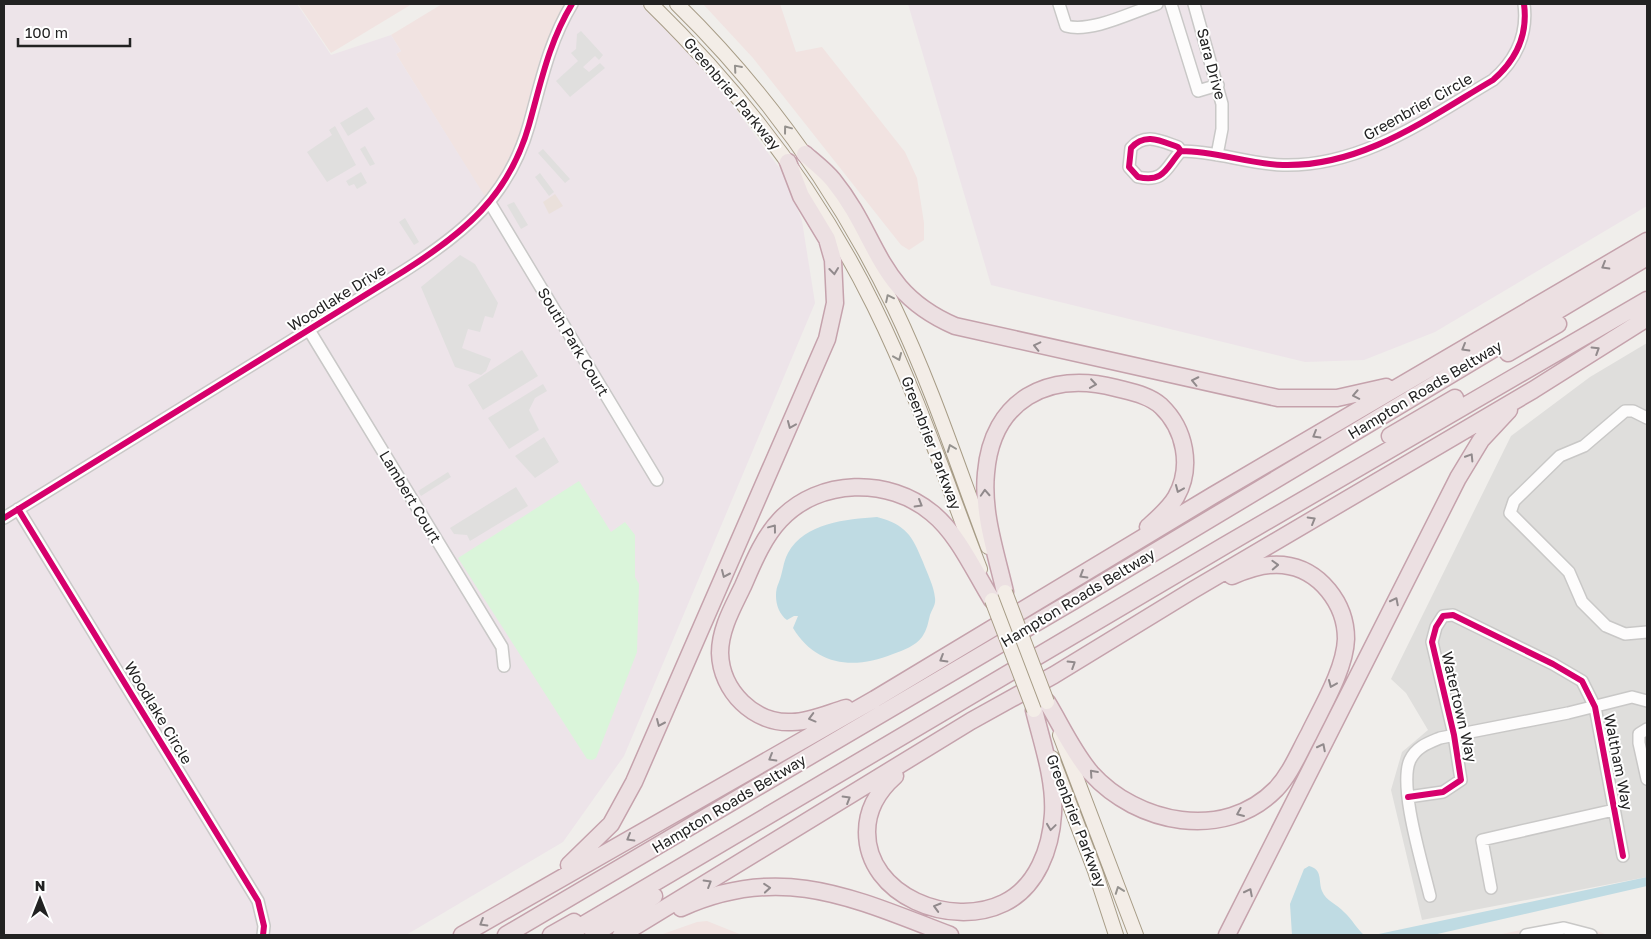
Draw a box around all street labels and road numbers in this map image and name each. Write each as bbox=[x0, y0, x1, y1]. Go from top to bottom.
street label: Sara Drive bbox=[1194, 26, 1230, 102]
street label: Greenbrier Parkway bbox=[680, 33, 785, 154]
street label: Greenbrier Circle bbox=[1360, 69, 1475, 144]
street label: Woodlake Drive bbox=[284, 260, 389, 334]
street label: South Park Court bbox=[534, 284, 613, 399]
street label: Hampton Roads Beltway bbox=[1344, 336, 1505, 442]
street label: Greenbrier Parkway bbox=[898, 373, 966, 512]
street label: Lambert Court bbox=[376, 447, 446, 546]
street label: Hampton Roads Beltway bbox=[997, 544, 1158, 650]
street label: Watertown Way bbox=[1438, 650, 1482, 765]
street label: Woodlake Circle bbox=[121, 658, 197, 767]
street label: Waltham Way bbox=[1601, 712, 1637, 812]
street label: Hampton Roads Beltway bbox=[648, 750, 809, 856]
street label: Greenbrier Parkway bbox=[1043, 751, 1111, 890]

